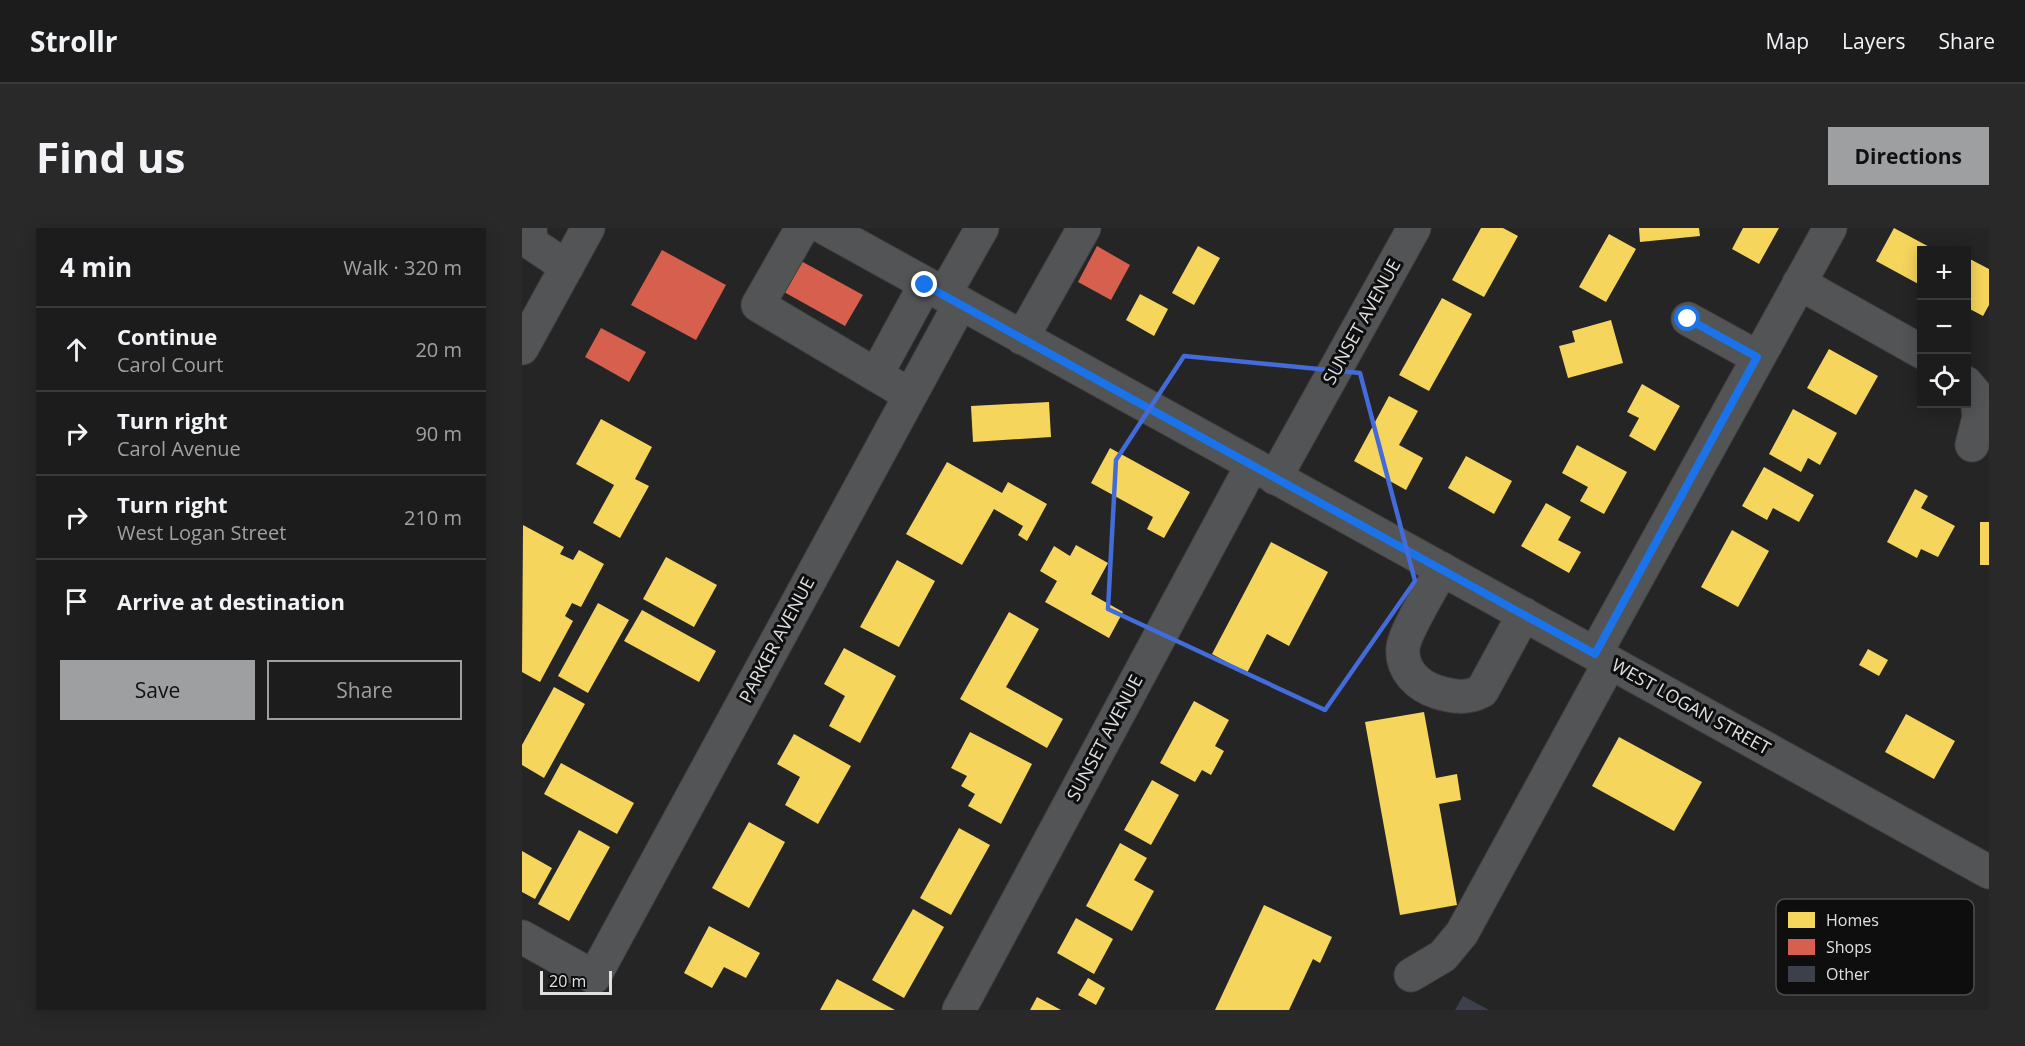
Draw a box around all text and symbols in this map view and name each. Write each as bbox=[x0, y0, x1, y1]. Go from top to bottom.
text: Strollr bbox=[30, 22, 117, 60]
text: Map bbox=[1766, 27, 1809, 55]
text: Layers bbox=[1842, 27, 1906, 55]
text: Share bbox=[1939, 27, 1995, 55]
button: Directions bbox=[1828, 127, 1989, 185]
text: Find us bbox=[36, 128, 185, 185]
map controls bbox=[1917, 246, 1971, 408]
button: + bbox=[1917, 246, 1971, 300]
text: 4 min bbox=[60, 249, 132, 285]
text: Walk · 320 m bbox=[343, 254, 462, 281]
street label: SUNSET AVENUE bbox=[1317, 255, 1406, 388]
route end bbox=[911, 271, 937, 297]
button: − bbox=[1917, 300, 1971, 354]
route start bbox=[1674, 305, 1700, 331]
text: Continue bbox=[117, 321, 217, 351]
icon: ahead bbox=[60, 333, 93, 366]
text: 20 m bbox=[415, 336, 462, 363]
text: Carol Court bbox=[117, 351, 223, 378]
button: locate bbox=[1917, 354, 1971, 408]
text: Turn right bbox=[117, 405, 228, 435]
icon: right bbox=[60, 417, 93, 450]
text: 90 m bbox=[415, 420, 462, 447]
text: Carol Avenue bbox=[117, 435, 241, 462]
text: Turn right bbox=[117, 489, 228, 519]
icon: right bbox=[60, 501, 93, 534]
text: 210 m bbox=[404, 504, 462, 531]
text: West Logan Street bbox=[117, 519, 286, 546]
street label: PARKER AVENUE bbox=[733, 573, 819, 706]
icon: arrive bbox=[60, 585, 93, 618]
text: Arrive at destination bbox=[117, 586, 345, 616]
street label: WEST LOGAN STREET bbox=[1608, 652, 1775, 760]
button: Save bbox=[60, 660, 255, 720]
button: Share bbox=[267, 660, 462, 720]
street label: SUNSET AVENUE bbox=[1061, 670, 1148, 805]
legend bbox=[1776, 899, 1974, 995]
text: Homes bbox=[1826, 909, 1879, 931]
text: Shops bbox=[1826, 936, 1872, 958]
text: Other bbox=[1826, 963, 1870, 985]
scale bar bbox=[540, 968, 612, 996]
text: 20 m bbox=[549, 970, 586, 992]

